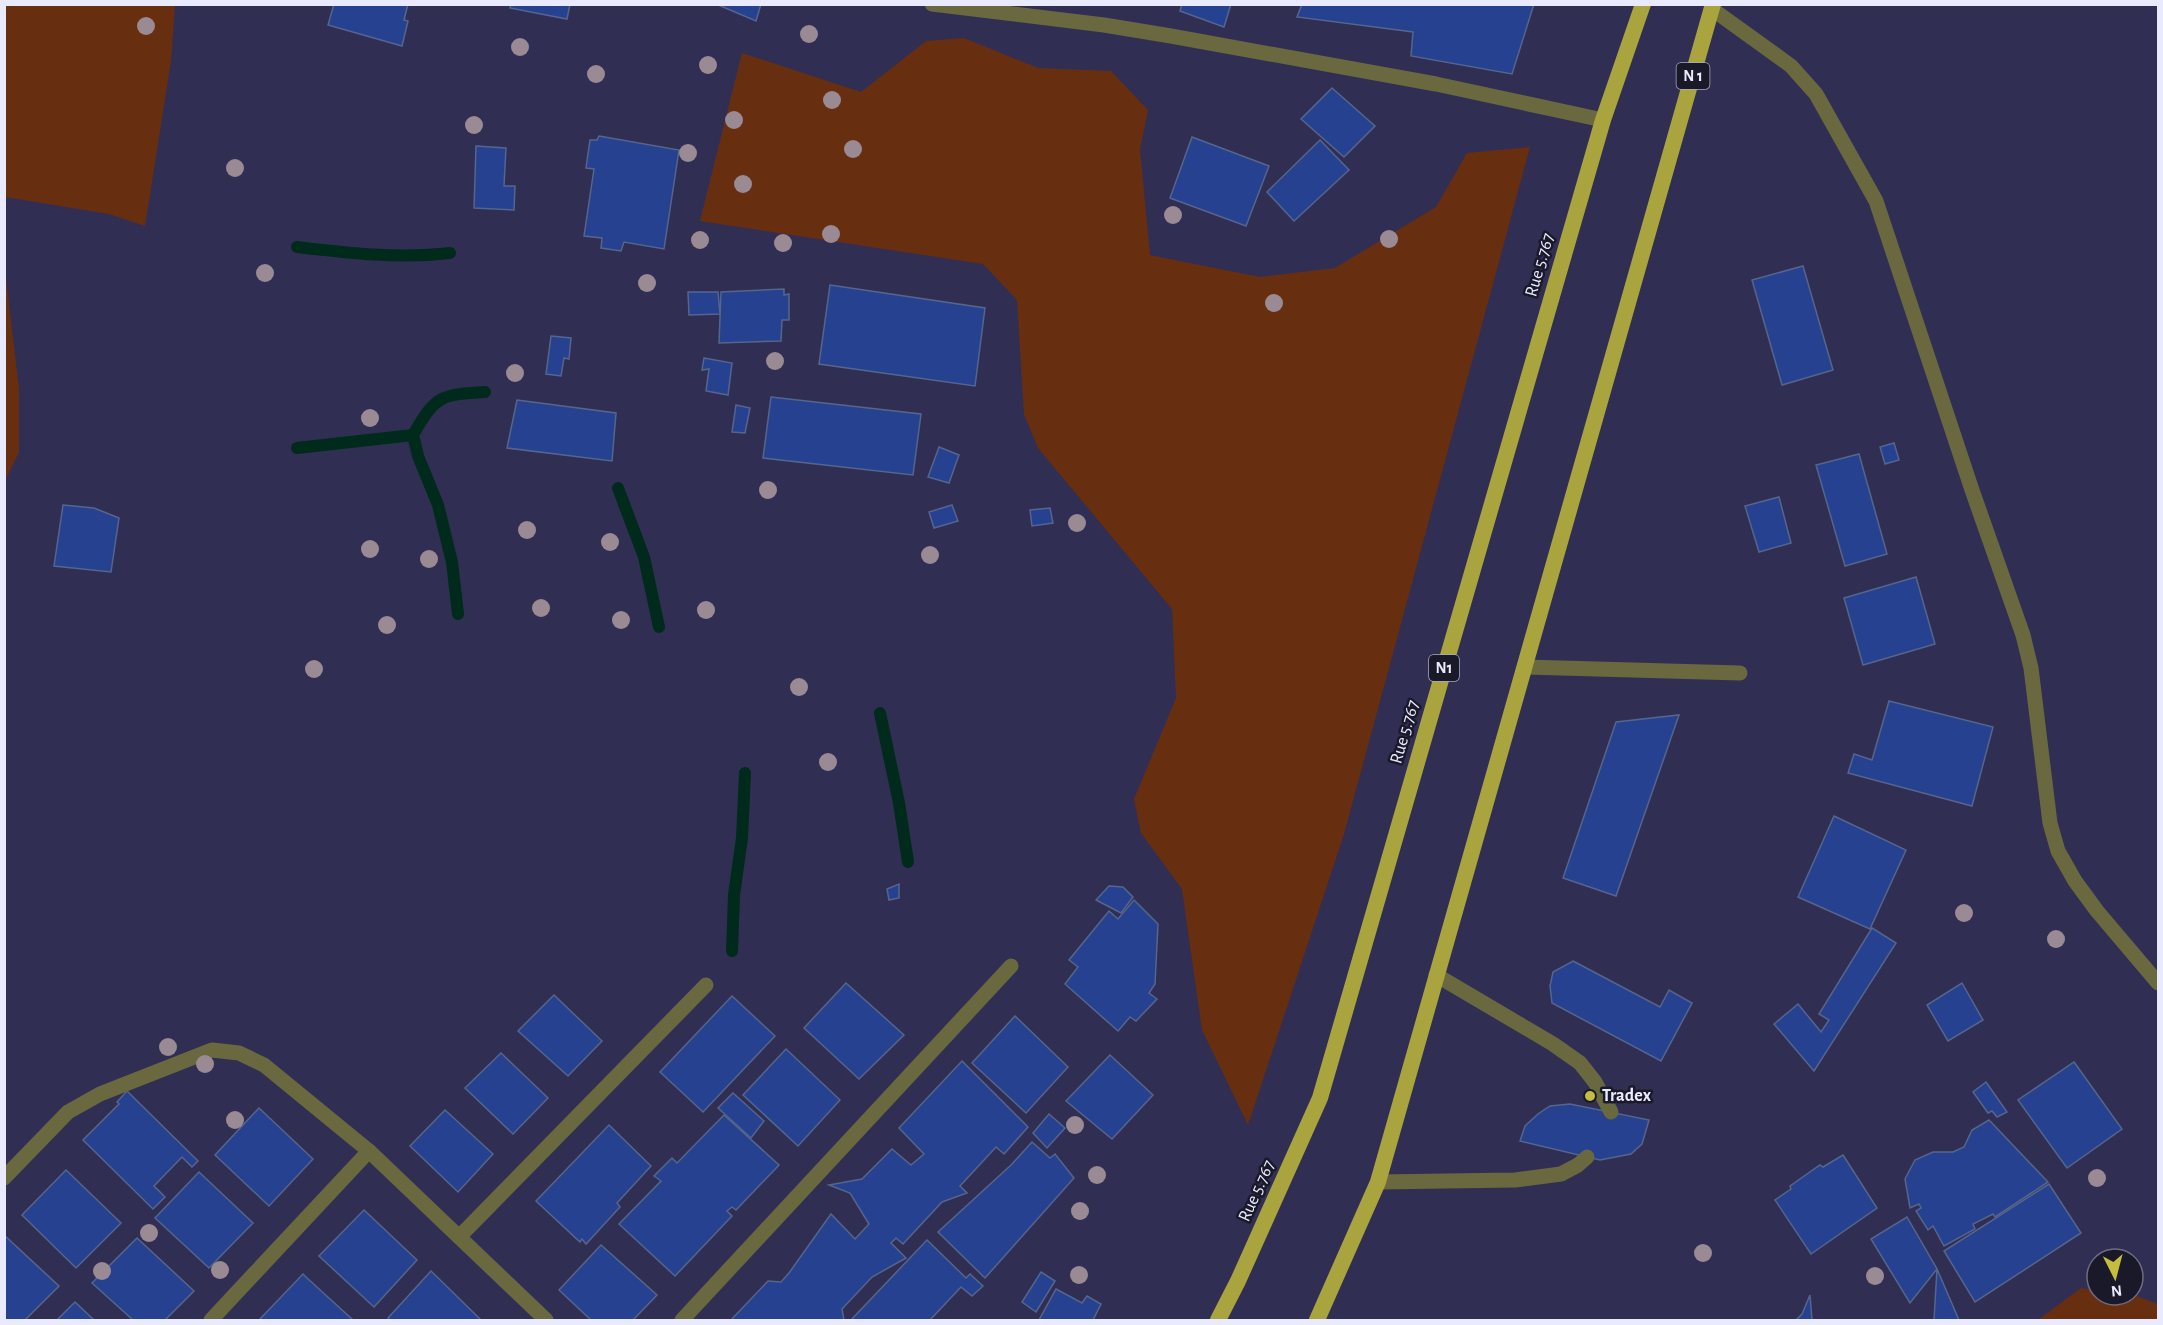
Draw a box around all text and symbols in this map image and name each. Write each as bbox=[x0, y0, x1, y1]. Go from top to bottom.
road number: N 1 bbox=[1676, 63, 1710, 89]
street label: Rue 5.767 bbox=[1522, 231, 1558, 299]
road number: N1 bbox=[1429, 655, 1459, 681]
street label: Rue 5.767 bbox=[1387, 698, 1423, 766]
place label: Tradex bbox=[1602, 1087, 1652, 1105]
marker: Tradex bbox=[1583, 1089, 1597, 1103]
street label: Rue 5.767 bbox=[1236, 1158, 1278, 1224]
north arrow bbox=[2085, 1247, 2145, 1307]
text: N bbox=[2110, 1282, 2123, 1299]

